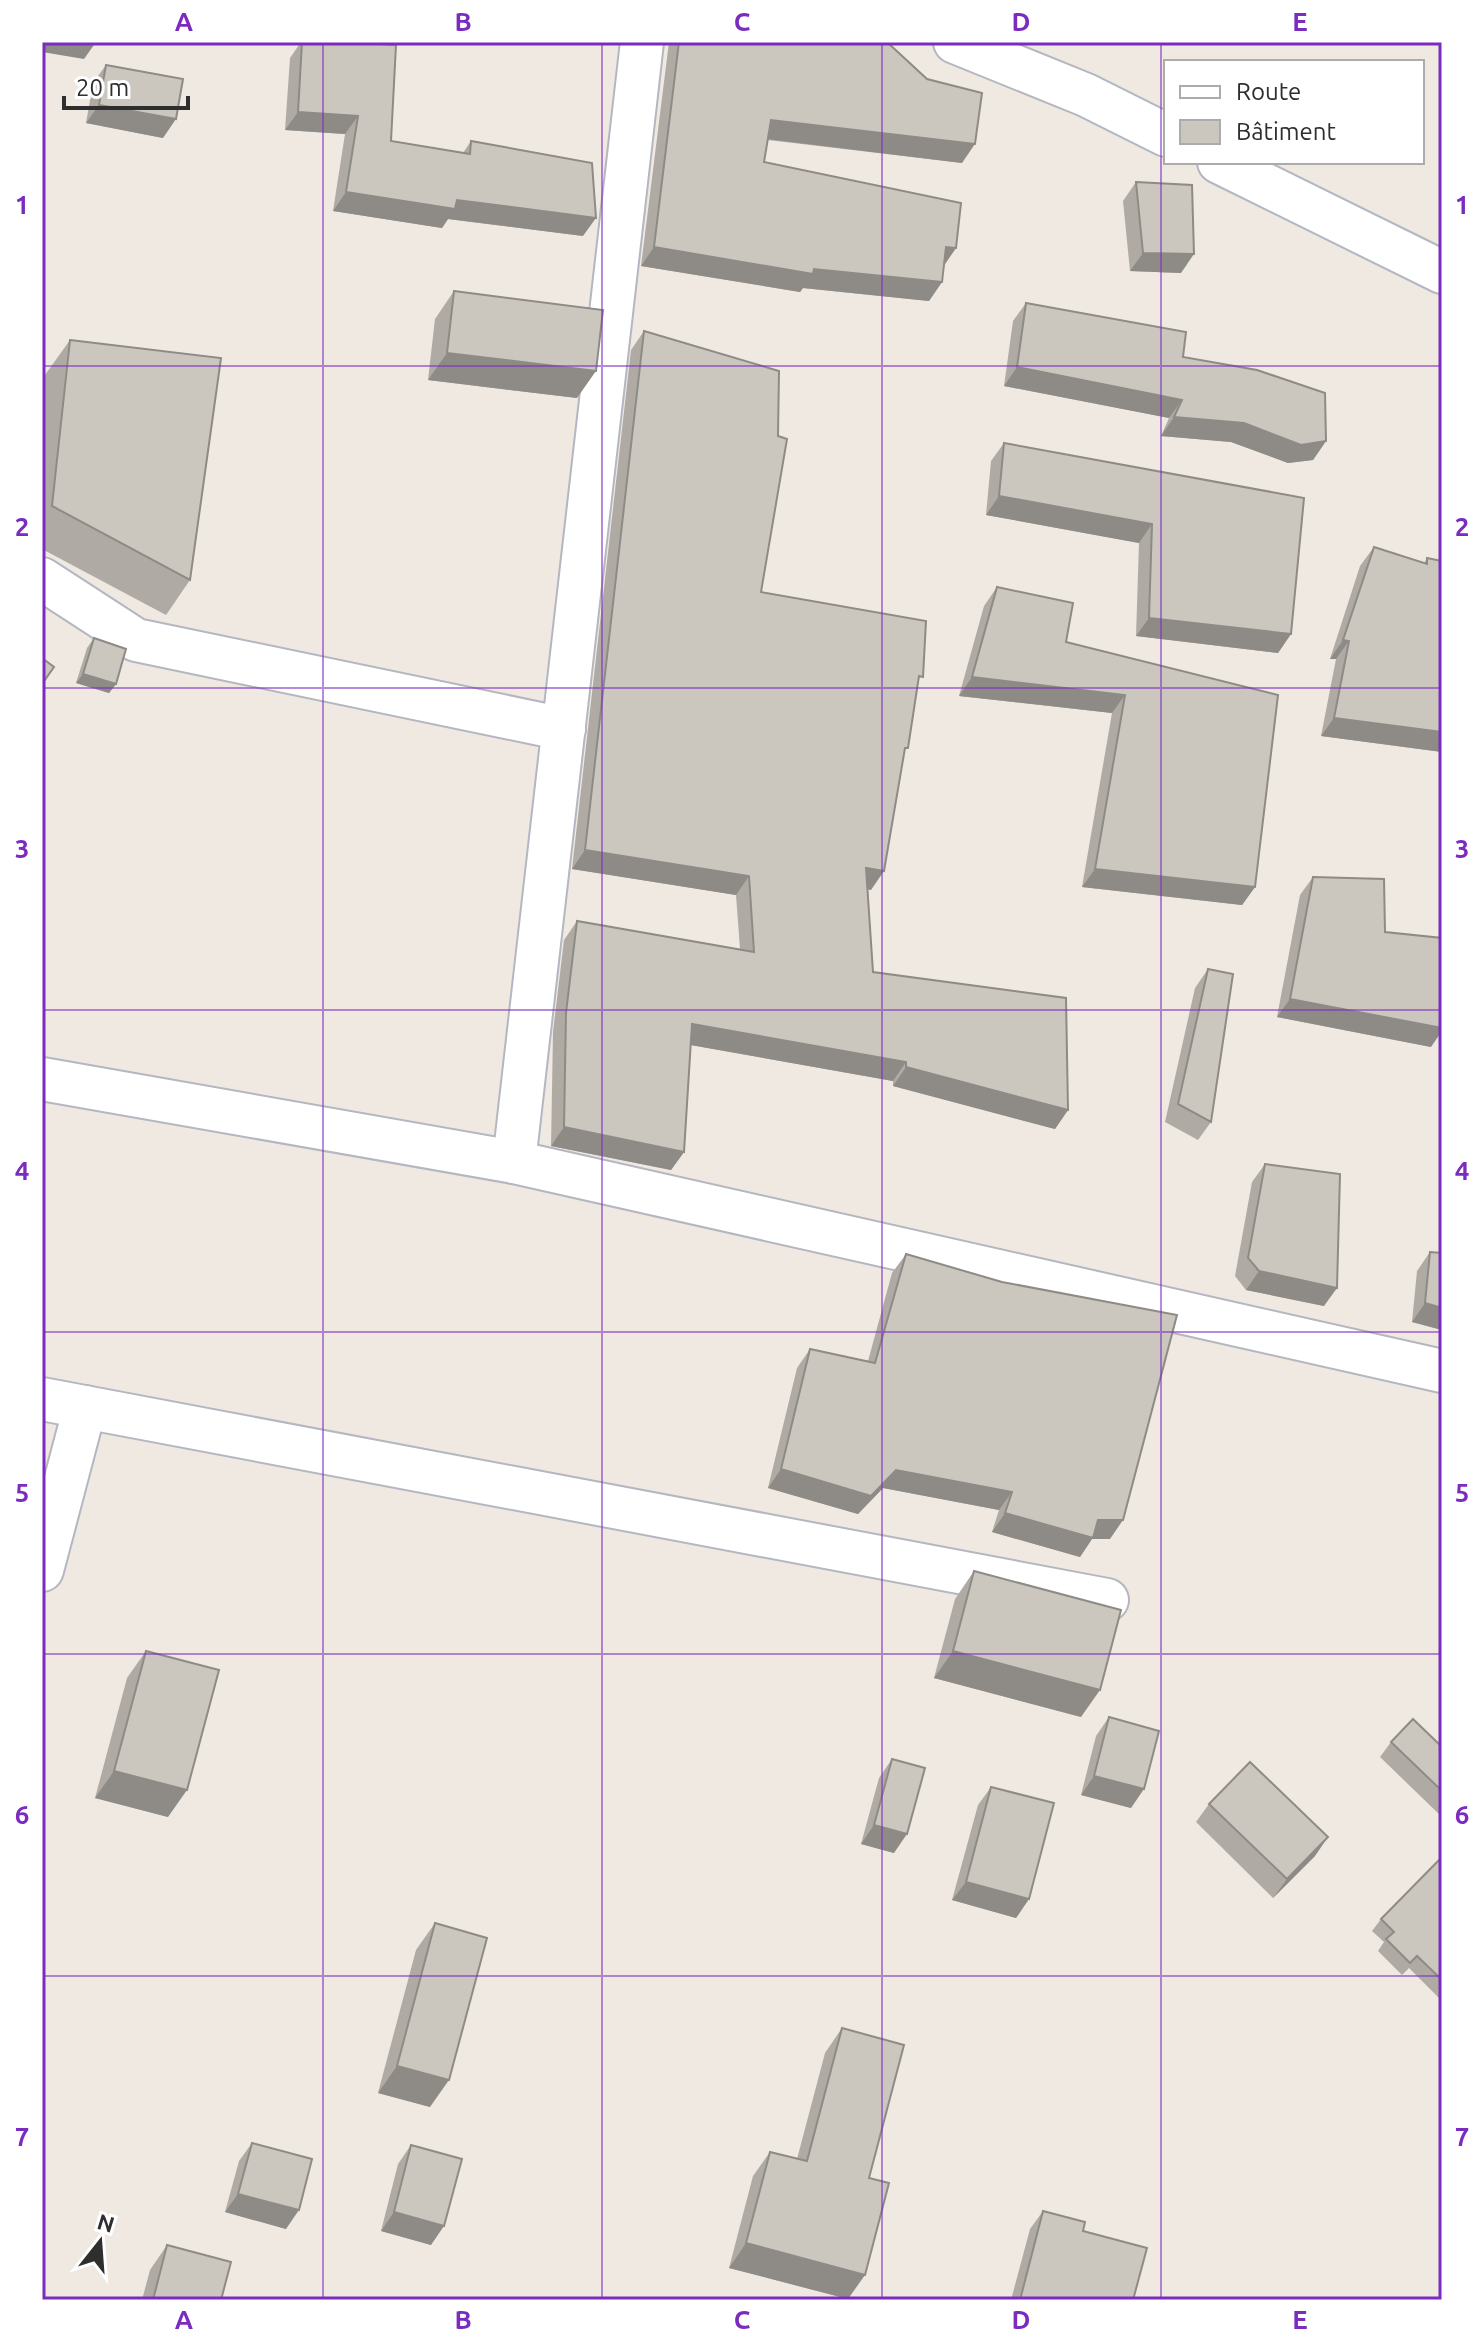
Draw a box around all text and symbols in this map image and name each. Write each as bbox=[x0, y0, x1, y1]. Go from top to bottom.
text: A bbox=[175, 7, 194, 36]
text: B bbox=[454, 7, 472, 36]
text: C bbox=[734, 7, 751, 36]
text: D bbox=[1012, 7, 1030, 36]
text: E bbox=[1292, 7, 1308, 36]
scale bar bbox=[64, 60, 188, 110]
legend bbox=[1164, 60, 1424, 164]
text: 20 m bbox=[76, 74, 129, 101]
text: Route bbox=[1236, 78, 1301, 105]
text: Bâtiment bbox=[1236, 118, 1337, 145]
text: 1 bbox=[15, 190, 29, 219]
text: 1 bbox=[1455, 190, 1469, 219]
text: 2 bbox=[15, 512, 29, 541]
text: 2 bbox=[1455, 512, 1469, 541]
text: 3 bbox=[15, 834, 29, 863]
text: 3 bbox=[1455, 834, 1469, 863]
text: 4 bbox=[15, 1156, 29, 1185]
text: 4 bbox=[1455, 1156, 1469, 1185]
text: 5 bbox=[15, 1478, 29, 1507]
text: 5 bbox=[1455, 1478, 1469, 1507]
text: 6 bbox=[15, 1800, 29, 1829]
text: 6 bbox=[1455, 1800, 1469, 1829]
text: 7 bbox=[15, 2122, 29, 2151]
text: 7 bbox=[1455, 2122, 1469, 2151]
north arrow bbox=[60, 2202, 140, 2282]
text: N bbox=[94, 2208, 118, 2237]
text: A bbox=[175, 2305, 194, 2334]
text: B bbox=[454, 2305, 472, 2334]
text: C bbox=[734, 2305, 751, 2334]
text: D bbox=[1012, 2305, 1030, 2334]
text: E bbox=[1292, 2305, 1308, 2334]

